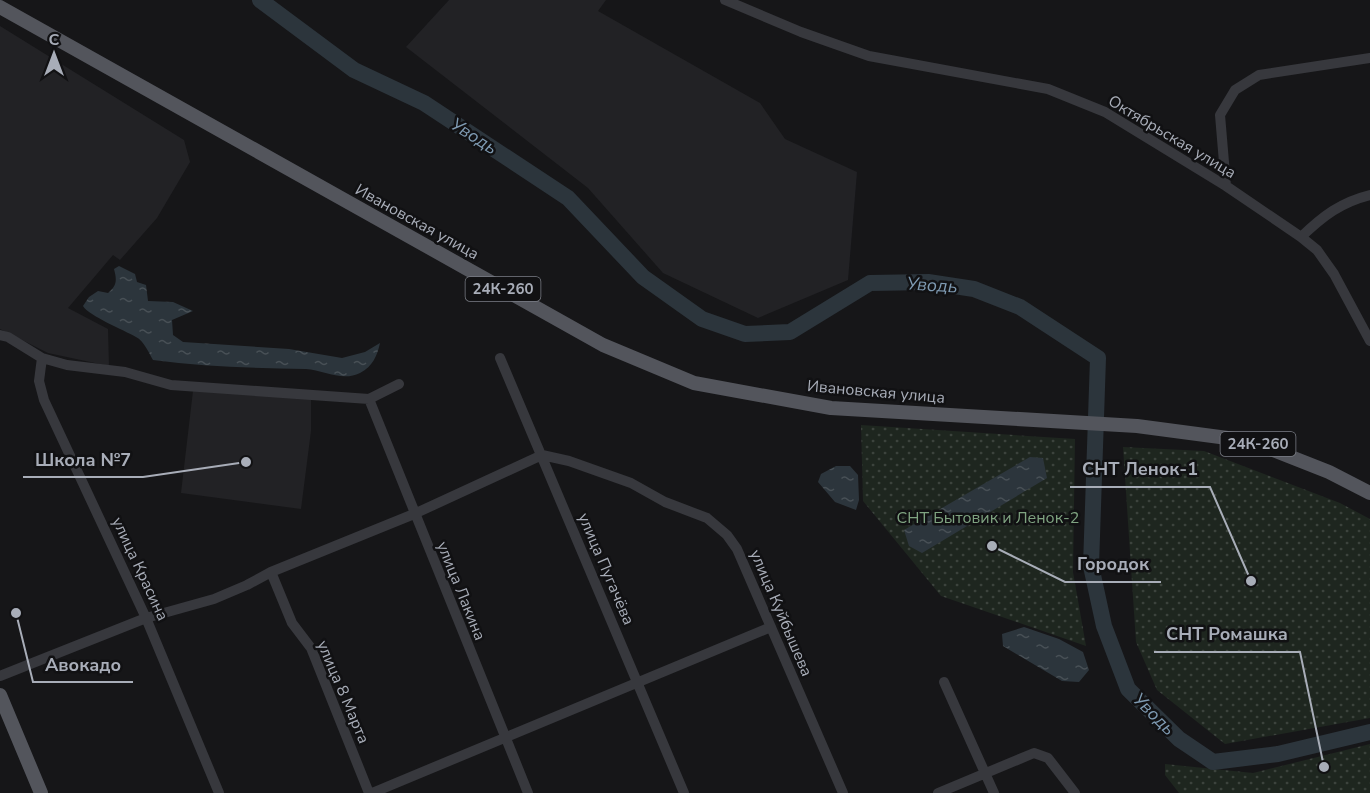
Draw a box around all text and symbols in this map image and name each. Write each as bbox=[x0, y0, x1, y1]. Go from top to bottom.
north arrow bbox=[24, 24, 84, 84]
text: С bbox=[49, 29, 60, 51]
street label: Октябрьская улица bbox=[1104, 90, 1240, 184]
water label: Уводь bbox=[446, 112, 502, 160]
street label: Ивановская улица bbox=[351, 179, 483, 265]
water label: Уводь bbox=[906, 271, 958, 299]
road number: 24К-260 bbox=[466, 277, 540, 301]
street label: Ивановская улица bbox=[806, 375, 946, 409]
road number: 24К-260 bbox=[1220, 432, 1296, 456]
callout: Школа №7 bbox=[23, 441, 143, 477]
text: Школа №7 bbox=[35, 448, 131, 472]
callout: СНТ Ленок-1 bbox=[1070, 451, 1210, 487]
text: СНТ Ленок-1 bbox=[1082, 457, 1198, 481]
park label: СНТ Бытовик и Ленок-2 bbox=[897, 507, 1079, 529]
street label: улица Пугачёва bbox=[572, 510, 640, 628]
street label: улица Красина bbox=[106, 514, 174, 624]
street label: улица Лакина bbox=[431, 538, 491, 644]
street label: улица Куйбышева bbox=[744, 546, 818, 680]
callout: Городок bbox=[1065, 546, 1161, 582]
text: Городок bbox=[1077, 552, 1150, 576]
callout: СНТ Ромашка bbox=[1154, 616, 1300, 652]
text: СНТ Ромашка bbox=[1166, 622, 1288, 646]
street label: улица 8 Марта bbox=[311, 637, 375, 747]
callout: Авокадо bbox=[33, 646, 133, 682]
text: Авокадо bbox=[45, 653, 121, 677]
water label: Уводь bbox=[1127, 687, 1181, 741]

